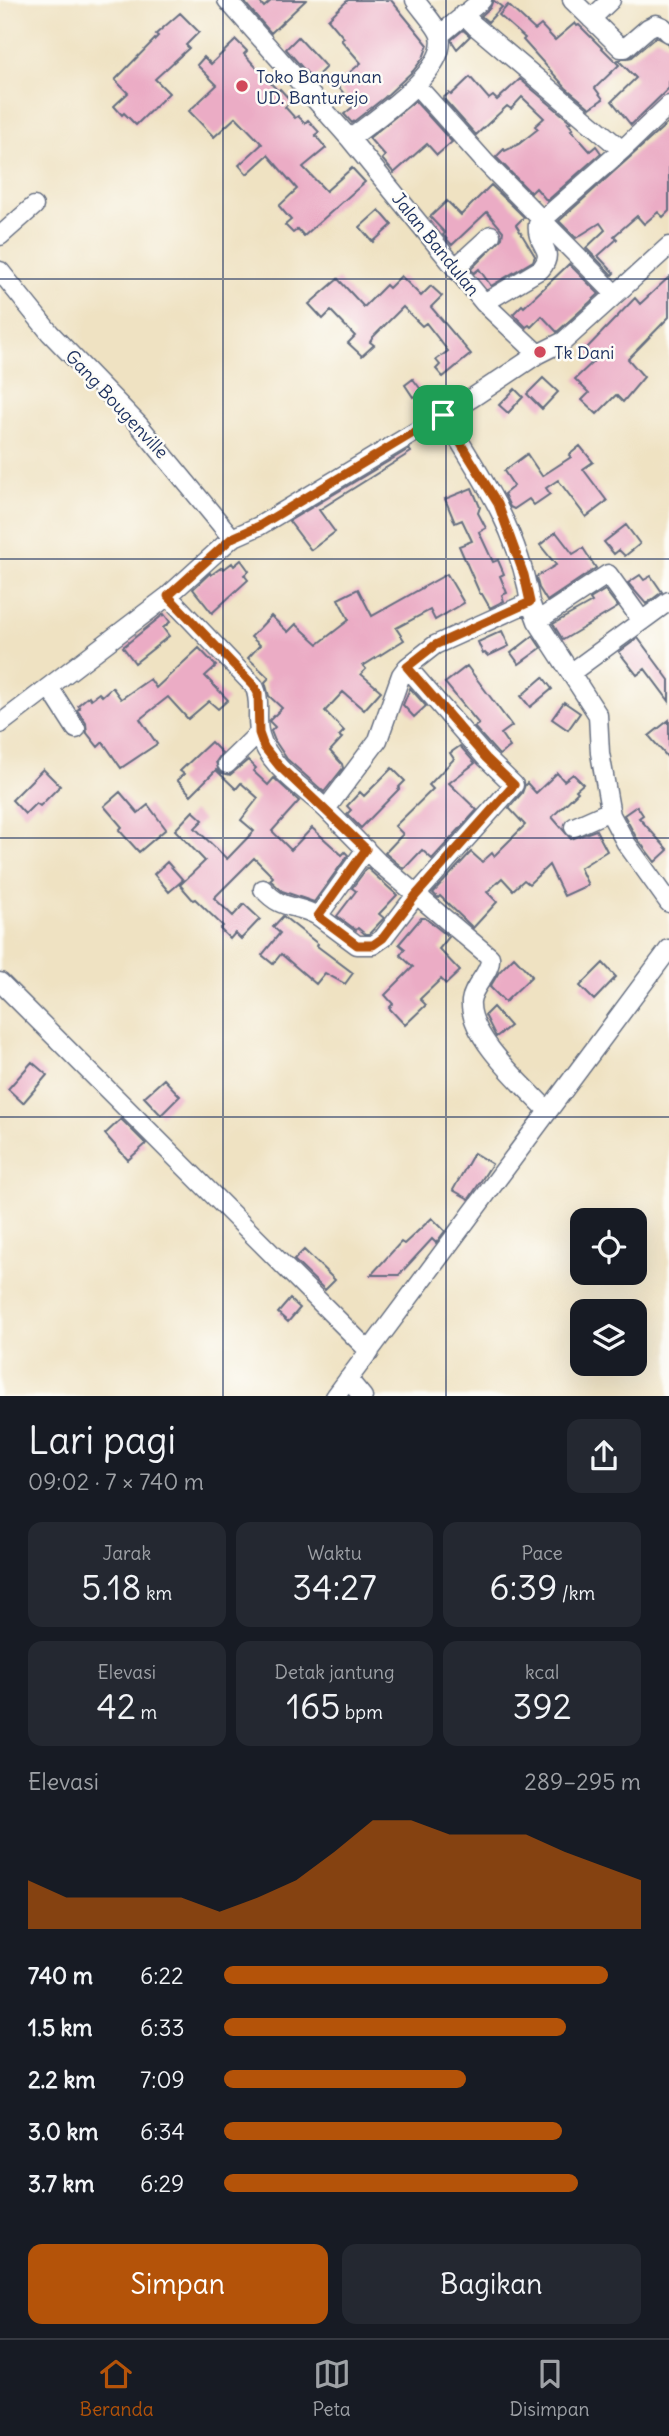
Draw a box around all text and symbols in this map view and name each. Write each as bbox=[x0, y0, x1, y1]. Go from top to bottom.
place label: Toko Bangunan UD. Banturejo bbox=[256, 65, 382, 109]
marker: Toko Bangunan UD. Banturejo bbox=[234, 78, 250, 94]
street label: Jalan Bandulan bbox=[387, 188, 485, 300]
place label: Tk Dani bbox=[554, 341, 614, 364]
marker: Tk Dani bbox=[532, 344, 548, 360]
street label: Gang Bougenville bbox=[61, 345, 173, 463]
pin bbox=[413, 385, 473, 445]
icon: arrive bbox=[424, 396, 462, 434]
map controls bbox=[570, 1208, 647, 1376]
button: locate bbox=[570, 1208, 647, 1285]
button: layers bbox=[570, 1299, 647, 1376]
text: Lari pagi bbox=[28, 1417, 176, 1464]
button: share bbox=[567, 1419, 641, 1493]
text: 09:02 · 7 × 740 m bbox=[28, 1467, 204, 1496]
text: Jarak bbox=[103, 1541, 151, 1565]
text: Waktu bbox=[307, 1541, 362, 1565]
text: Pace bbox=[522, 1541, 563, 1565]
text: 5.18 bbox=[81, 1565, 141, 1609]
text: 34:27 bbox=[292, 1565, 377, 1609]
text: 6:39 bbox=[489, 1565, 557, 1609]
text: km bbox=[141, 1581, 172, 1605]
text: /km bbox=[557, 1581, 595, 1605]
text: Elevasi bbox=[98, 1660, 156, 1684]
text: Detak jantung bbox=[274, 1660, 395, 1684]
text: kcal bbox=[525, 1660, 559, 1684]
text: 42 bbox=[97, 1684, 136, 1728]
text: 165 bbox=[286, 1684, 340, 1728]
text: 392 bbox=[513, 1684, 572, 1728]
text: m bbox=[136, 1700, 157, 1724]
text: bpm bbox=[340, 1700, 383, 1724]
text: Elevasi bbox=[28, 1767, 99, 1796]
text: 289–295 m bbox=[524, 1767, 641, 1796]
text: 740 m bbox=[28, 1961, 93, 1990]
text: 6:22 bbox=[140, 1961, 184, 1990]
text: 1.5 km bbox=[28, 2013, 93, 2042]
text: 6:33 bbox=[140, 2013, 185, 2042]
text: 2.2 km bbox=[28, 2065, 95, 2094]
text: 7:09 bbox=[140, 2065, 185, 2094]
text: 3.0 km bbox=[28, 2117, 98, 2146]
text: 6:34 bbox=[140, 2117, 185, 2146]
text: 3.7 km bbox=[28, 2169, 94, 2198]
text: 6:29 bbox=[140, 2169, 184, 2198]
button: Simpan bbox=[28, 2244, 328, 2324]
button: Bagikan bbox=[342, 2244, 641, 2324]
tab: Beranda bbox=[79, 2355, 154, 2421]
tab: Peta bbox=[312, 2355, 351, 2421]
tab: Disimpan bbox=[510, 2355, 590, 2421]

